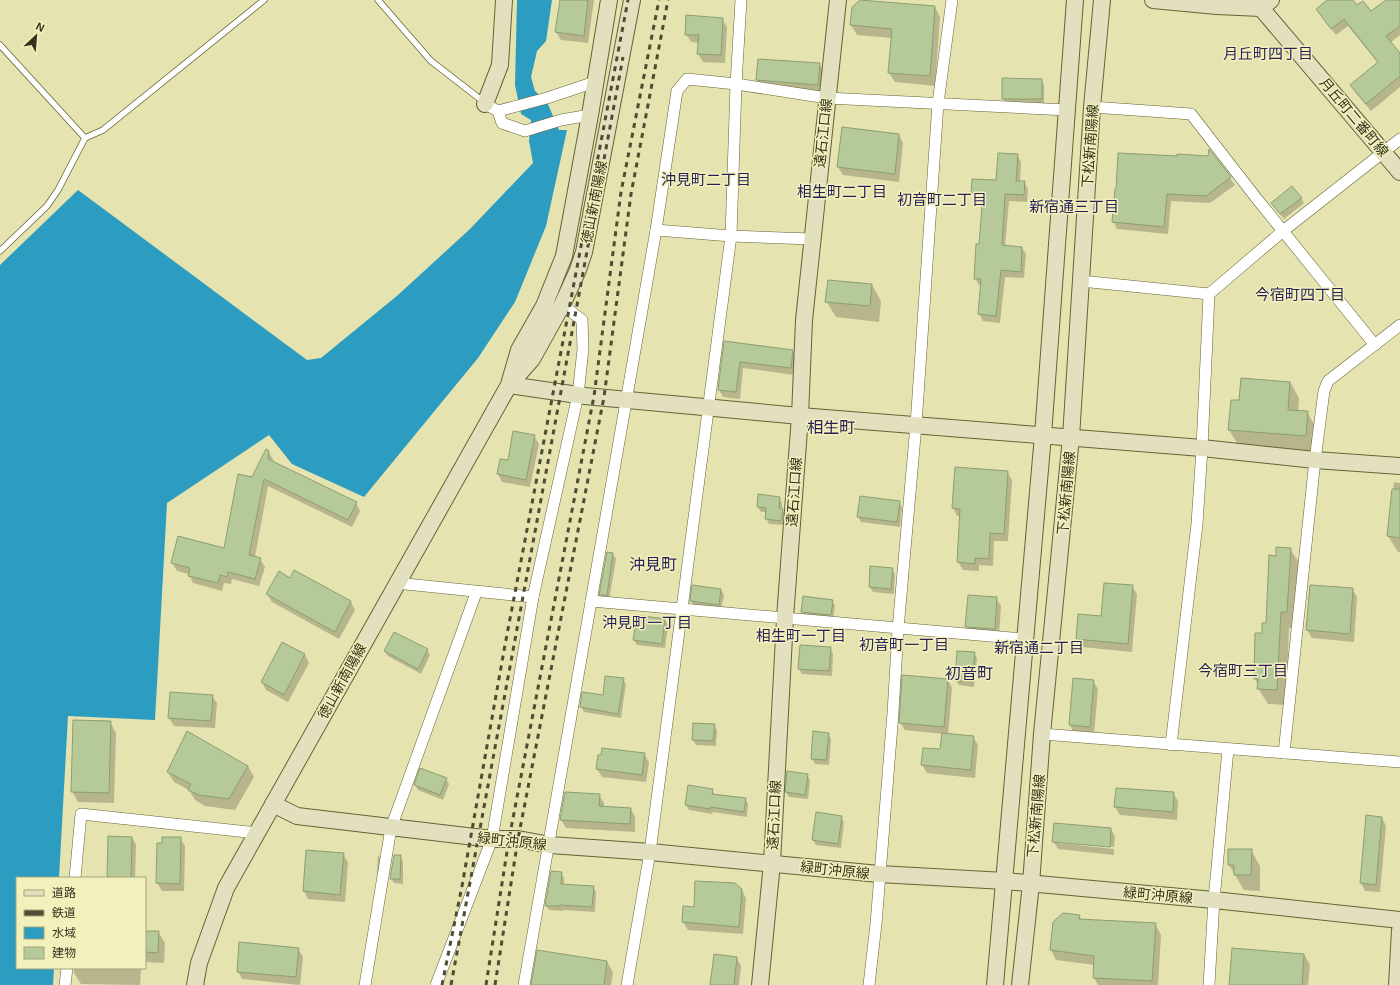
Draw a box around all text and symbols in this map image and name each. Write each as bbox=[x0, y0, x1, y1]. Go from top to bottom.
north arrow bbox=[16, 16, 56, 56]
text: N bbox=[34, 20, 47, 34]
district label: 月丘町四丁目 bbox=[1223, 45, 1313, 62]
street label: 月丘町二番町線 bbox=[1316, 74, 1392, 160]
street label: 遠石江口線 bbox=[811, 97, 835, 169]
street label: 下松新南陽線 bbox=[1079, 104, 1101, 188]
street label: 徳山新南陽線 bbox=[578, 159, 610, 245]
district label: 沖見町二丁目 bbox=[661, 171, 751, 188]
district label: 相生町二丁目 bbox=[797, 183, 887, 200]
district label: 初音町二丁目 bbox=[897, 191, 987, 208]
district label: 新宿通三丁目 bbox=[1029, 198, 1119, 215]
district label: 今宿町四丁目 bbox=[1255, 286, 1345, 303]
district label: 相生町 bbox=[807, 419, 855, 436]
street label: 下松新南陽線 bbox=[1054, 450, 1078, 536]
street label: 遠石江口線 bbox=[784, 457, 804, 527]
district label: 沖見町 bbox=[629, 556, 677, 573]
district label: 沖見町一丁目 bbox=[602, 614, 692, 631]
district label: 相生町一丁目 bbox=[756, 627, 846, 644]
district label: 初音町一丁目 bbox=[859, 636, 949, 653]
district label: 新宿通二丁目 bbox=[994, 639, 1084, 656]
street label: 徳山新南陽線 bbox=[315, 640, 369, 722]
district label: 今宿町三丁目 bbox=[1198, 662, 1288, 679]
district label: 初音町 bbox=[945, 665, 993, 682]
street label: 下松新南陽線 bbox=[1024, 773, 1048, 859]
street label: 遠石江口線 bbox=[764, 780, 784, 850]
street label: 緑町沖原線 bbox=[476, 829, 548, 853]
street label: 緑町沖原線 bbox=[799, 858, 871, 882]
legend bbox=[16, 877, 146, 969]
street label: 緑町沖原線 bbox=[1122, 884, 1194, 906]
text: 道路 bbox=[52, 886, 76, 900]
text: 鉄道 bbox=[52, 906, 76, 920]
text: 水域 bbox=[52, 926, 76, 940]
text: 建物 bbox=[52, 946, 76, 960]

